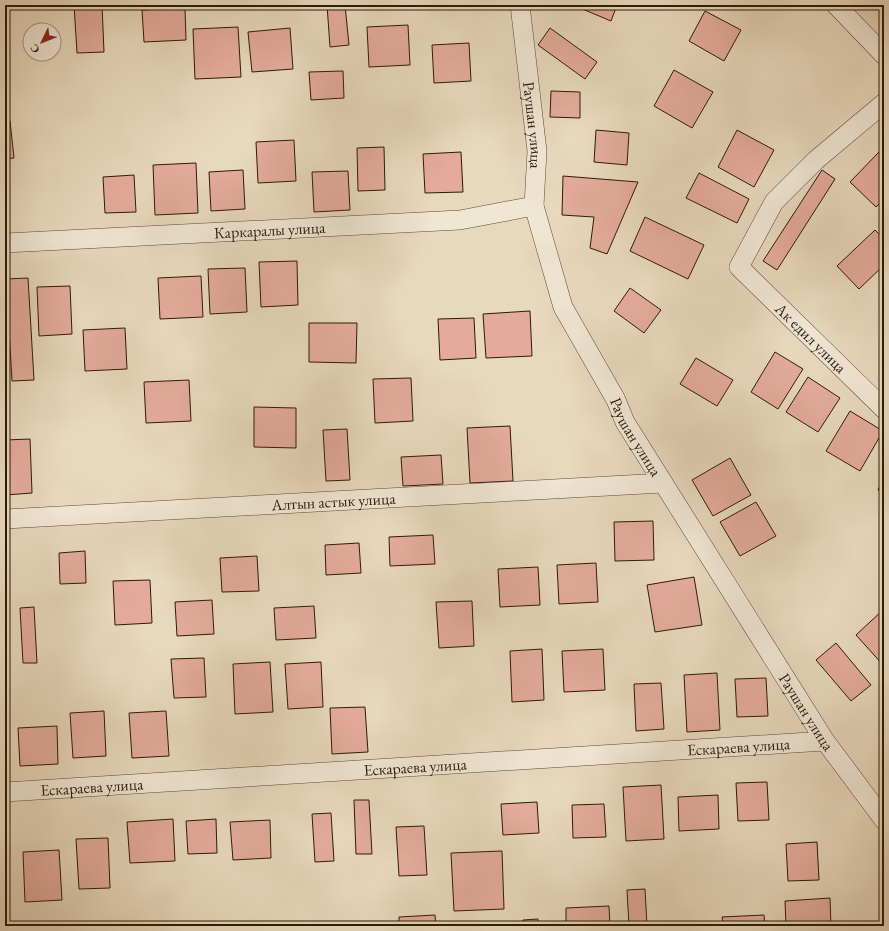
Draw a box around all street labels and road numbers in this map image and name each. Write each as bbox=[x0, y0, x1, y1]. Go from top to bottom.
street label: Раушан улица bbox=[518, 80, 548, 170]
street label: Каркаралы улица bbox=[213, 216, 327, 243]
street label: Ак едил улица bbox=[770, 297, 852, 378]
street label: Раушан улица bbox=[606, 394, 667, 481]
street label: Алтын астык улица bbox=[270, 487, 397, 515]
street label: Раушан улица bbox=[774, 669, 839, 755]
street label: Ескараева улица bbox=[686, 733, 791, 760]
street label: Ескараева улица bbox=[363, 753, 468, 780]
street label: Ескараева улица bbox=[40, 773, 145, 800]

